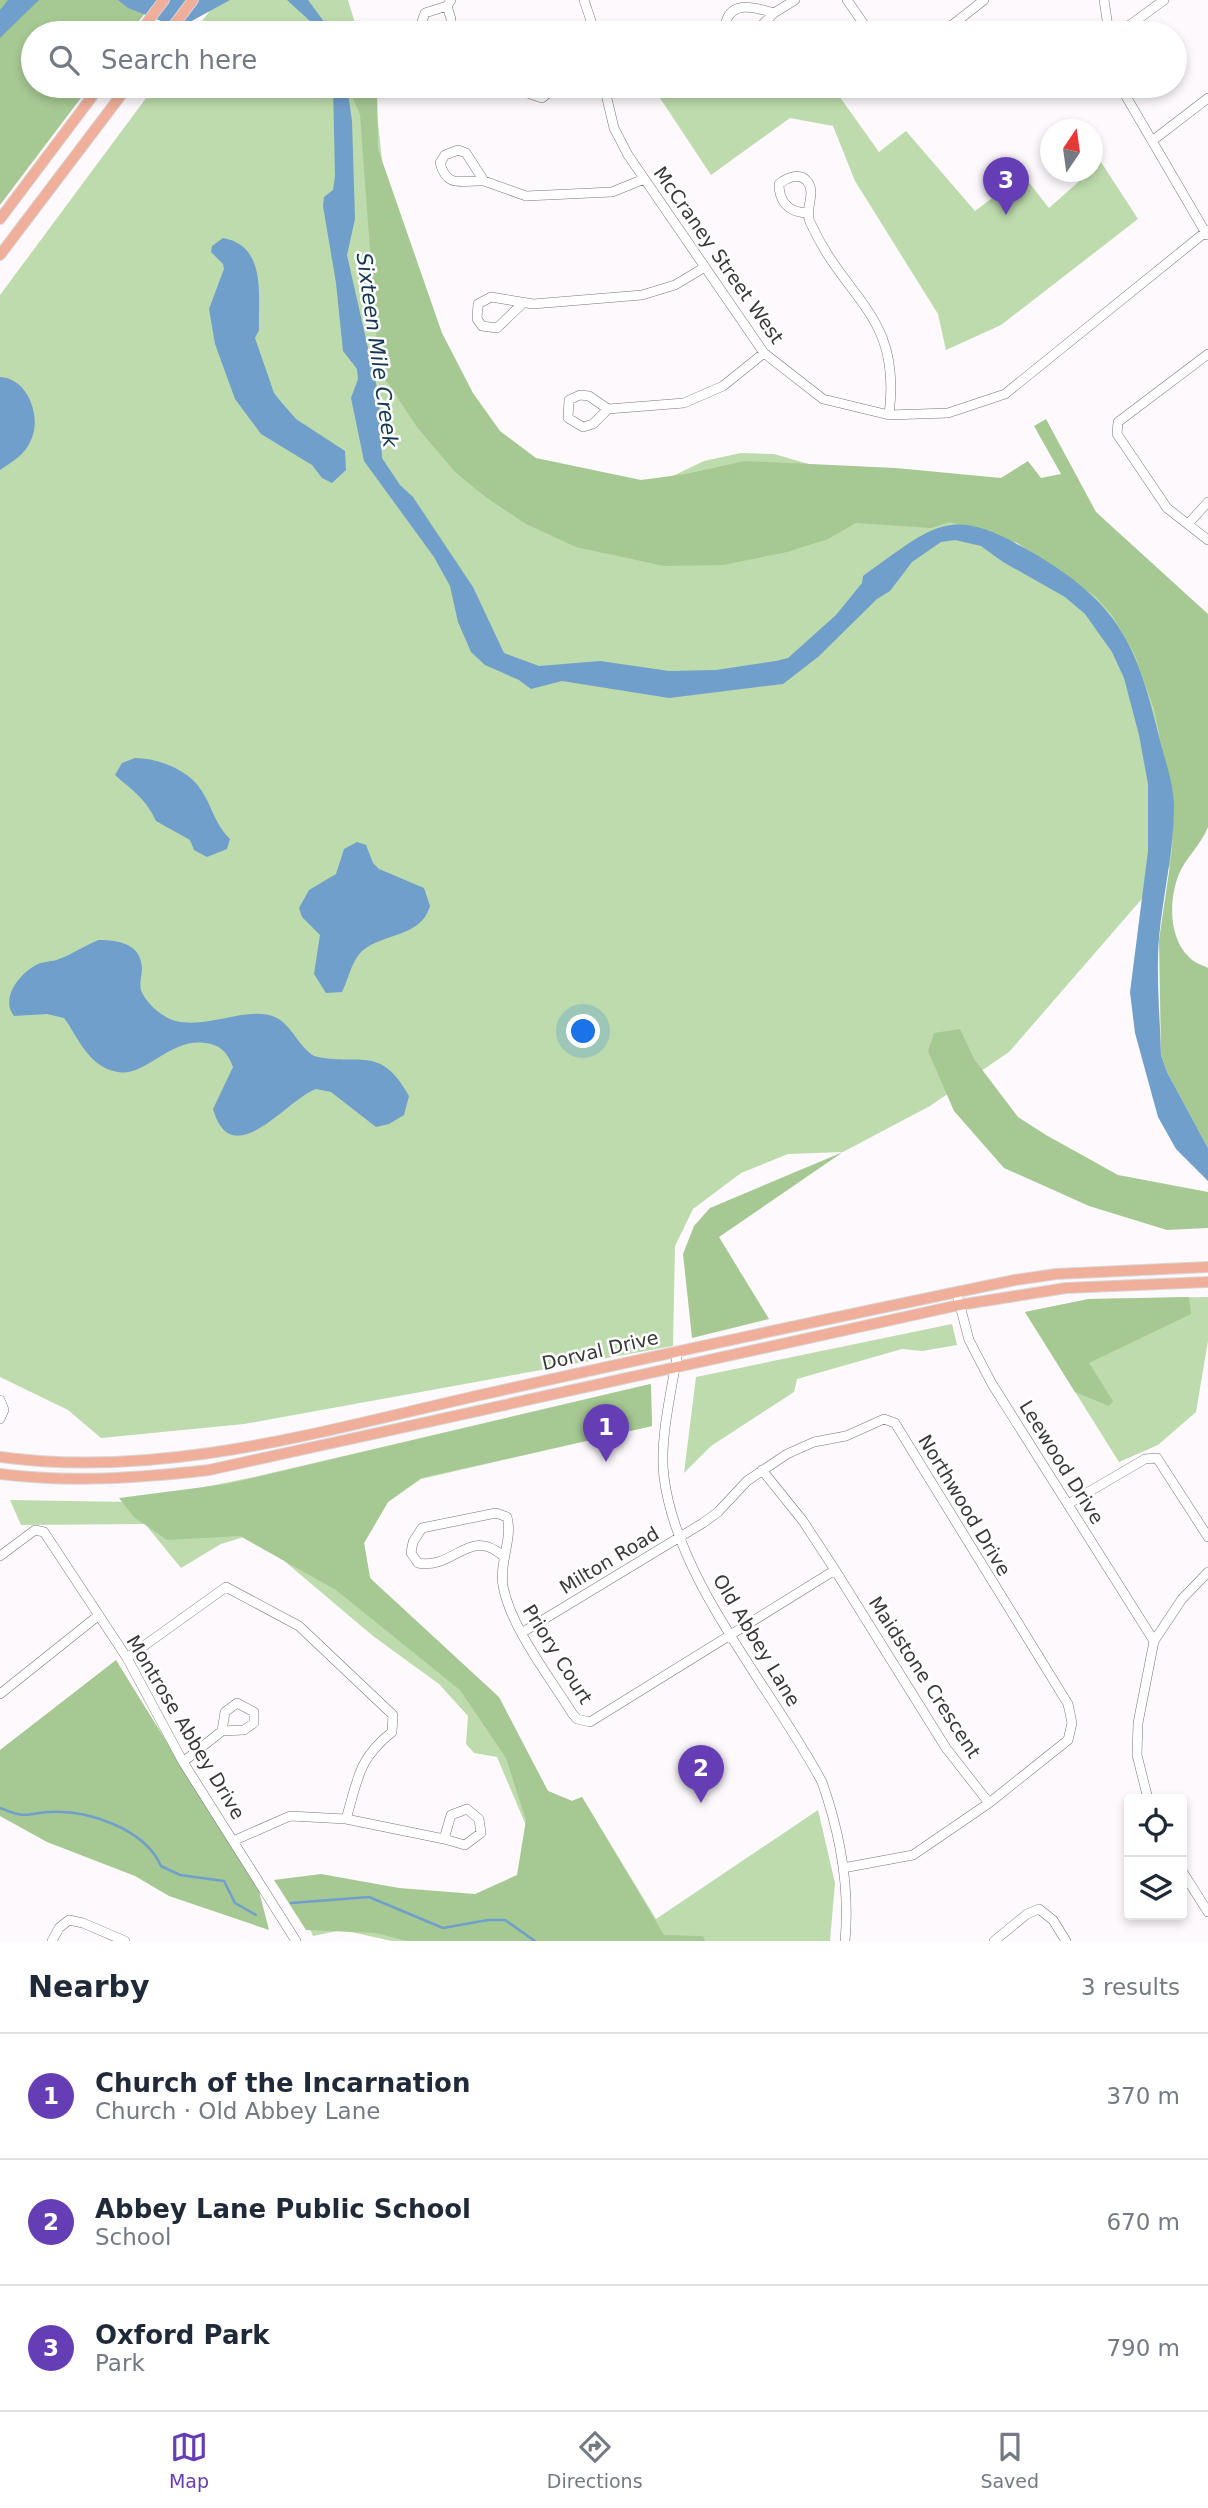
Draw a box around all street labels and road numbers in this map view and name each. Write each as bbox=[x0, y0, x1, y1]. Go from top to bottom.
street label: McCraney Street West bbox=[649, 162, 789, 348]
street label: Dorval Drive bbox=[540, 1326, 660, 1374]
street label: Leewood Drive bbox=[1015, 1396, 1109, 1528]
street label: Northwood Drive bbox=[914, 1430, 1016, 1580]
street label: Milton Road bbox=[555, 1522, 663, 1598]
street label: Old Abbey Lane bbox=[709, 1570, 805, 1710]
street label: Maidstone Crescent bbox=[865, 1592, 985, 1762]
street label: Priory Court bbox=[519, 1600, 597, 1708]
street label: Montrose Abbey Drive bbox=[122, 1631, 250, 1823]

